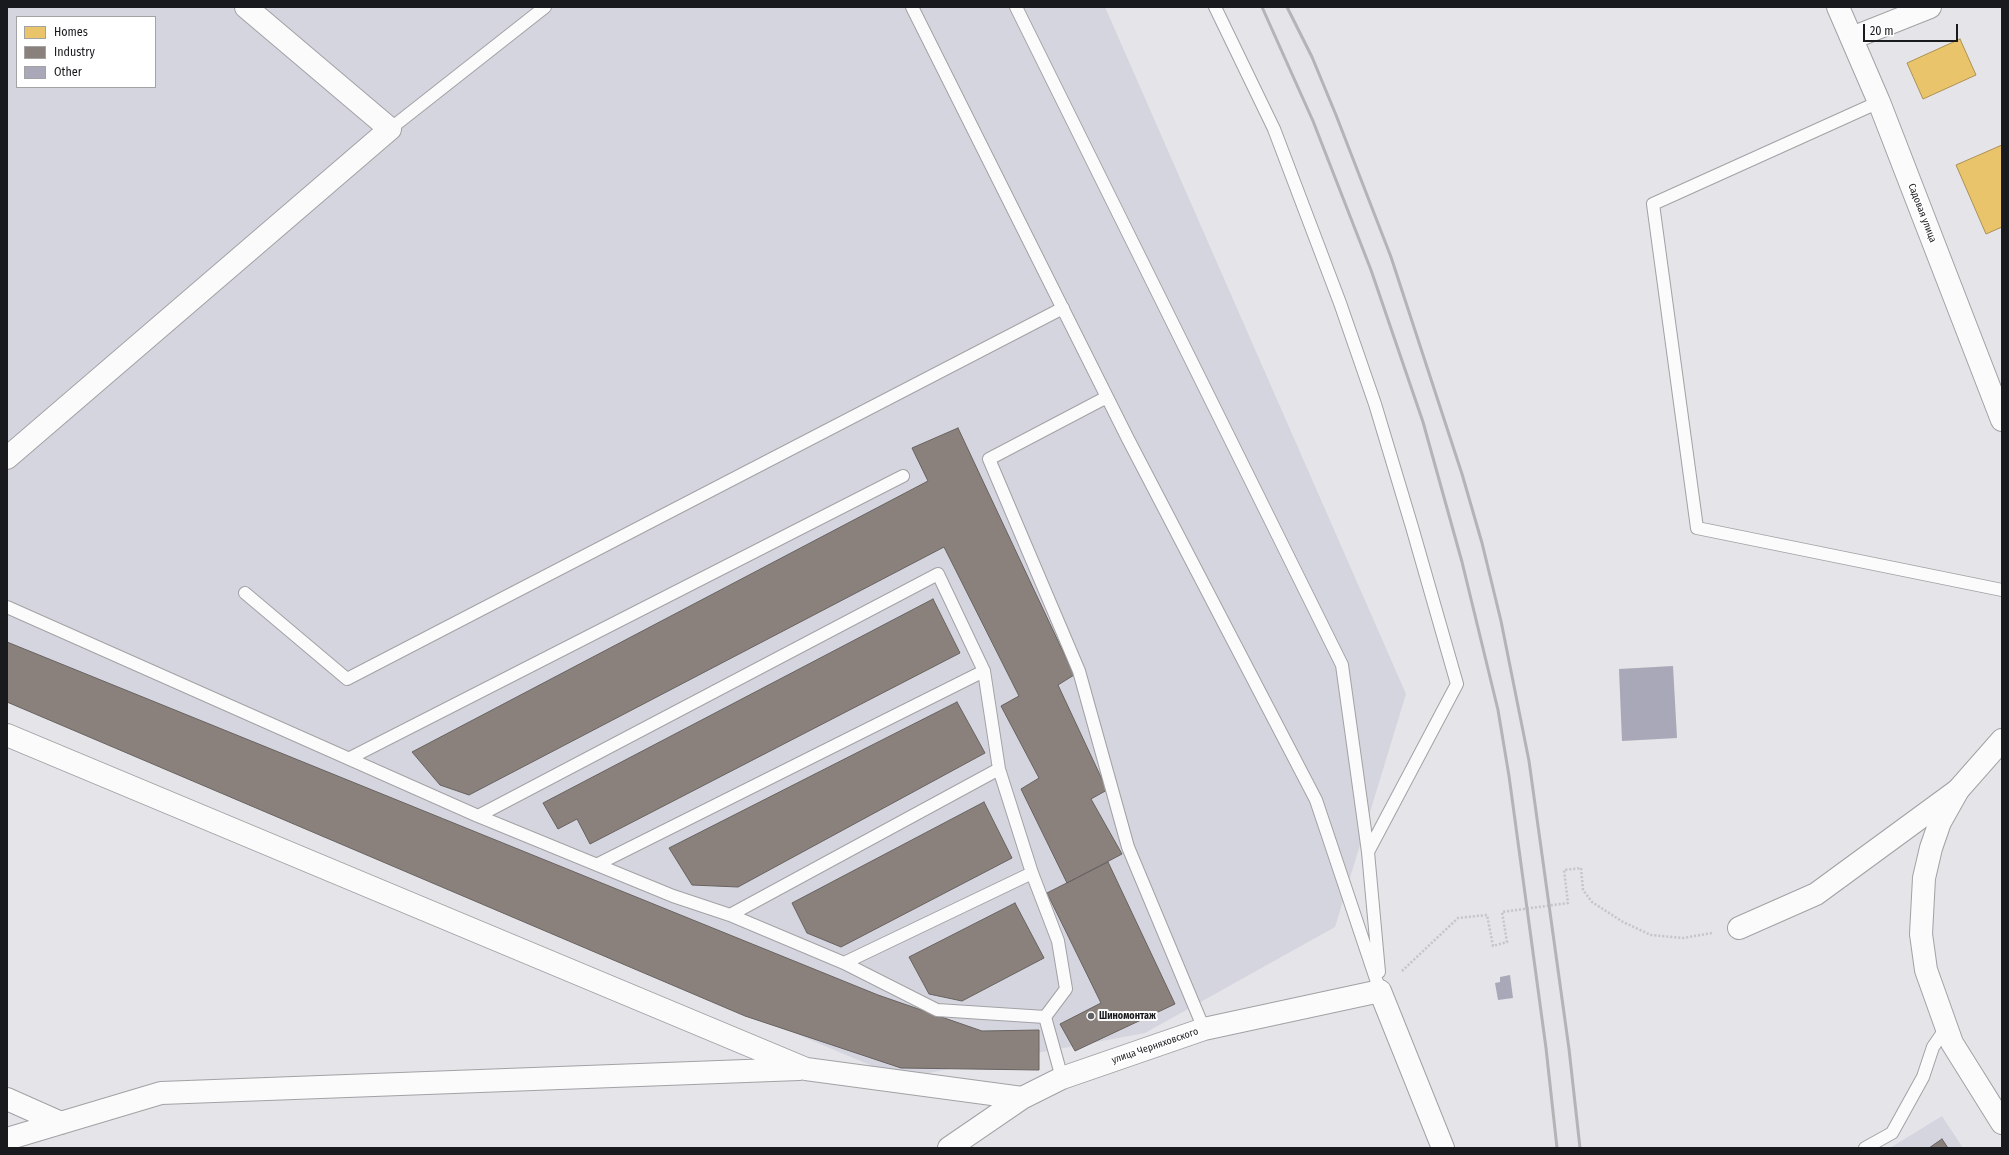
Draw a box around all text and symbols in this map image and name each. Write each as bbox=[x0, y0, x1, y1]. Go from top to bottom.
legend bbox=[16, 16, 156, 88]
scale bar bbox=[1865, 16, 1960, 42]
text: 20 m bbox=[1870, 24, 1894, 38]
text: Homes bbox=[54, 25, 88, 39]
text: Industry bbox=[54, 45, 95, 59]
text: Other bbox=[54, 65, 82, 79]
street label: Садовая улица bbox=[1905, 182, 1939, 244]
place label: Шиномонтаж bbox=[1099, 1010, 1156, 1022]
marker: Шиномонтаж bbox=[1086, 1011, 1096, 1021]
street label: улица Черняховского bbox=[1110, 1026, 1200, 1066]

